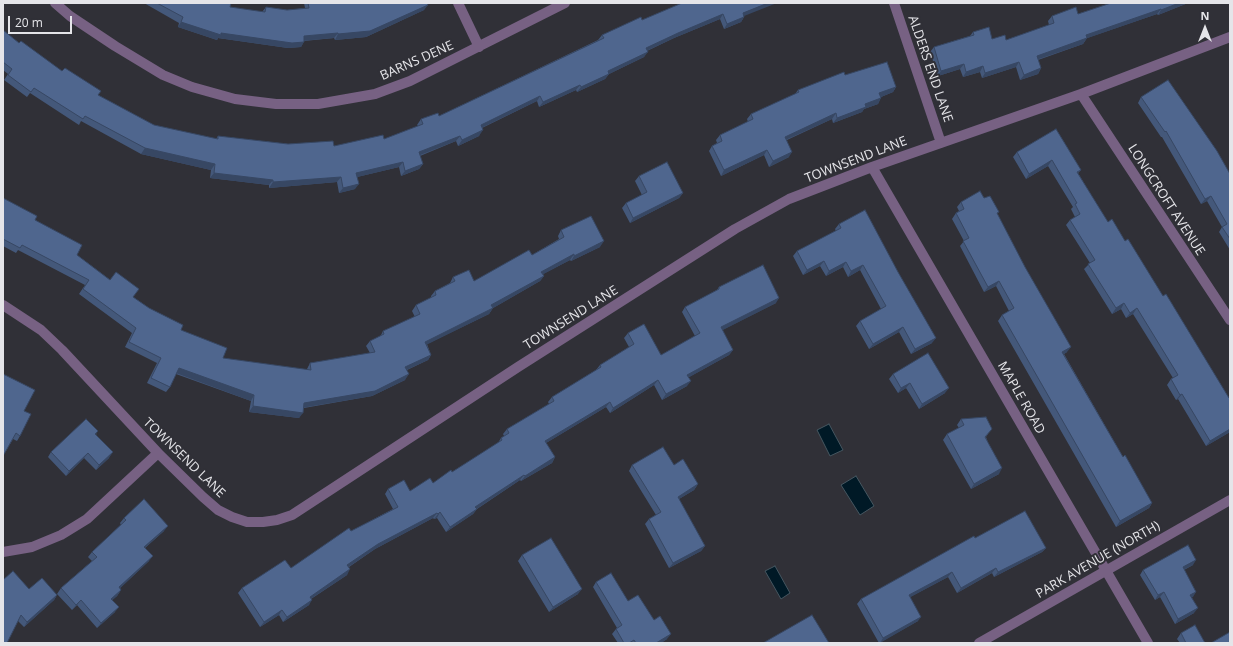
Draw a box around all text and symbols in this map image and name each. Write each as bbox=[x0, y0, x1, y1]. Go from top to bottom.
scale bar bbox=[10, 8, 74, 34]
north arrow bbox=[1185, 8, 1225, 48]
text: N bbox=[1201, 8, 1209, 23]
street label: ALDERS END LANE bbox=[904, 13, 956, 125]
text: 20 m bbox=[15, 14, 43, 31]
street label: BARNS DENE bbox=[378, 38, 456, 84]
street label: TOWNSEND LANE bbox=[803, 133, 909, 187]
street label: LONGCROFT AVENUE bbox=[1124, 141, 1208, 259]
street label: TOWNSEND LANE bbox=[521, 283, 621, 353]
street label: MAPLE ROAD bbox=[994, 359, 1048, 437]
street label: TOWNSEND LANE bbox=[140, 415, 228, 501]
street label: PARK AVENUE (NORTH) bbox=[1033, 518, 1163, 602]

